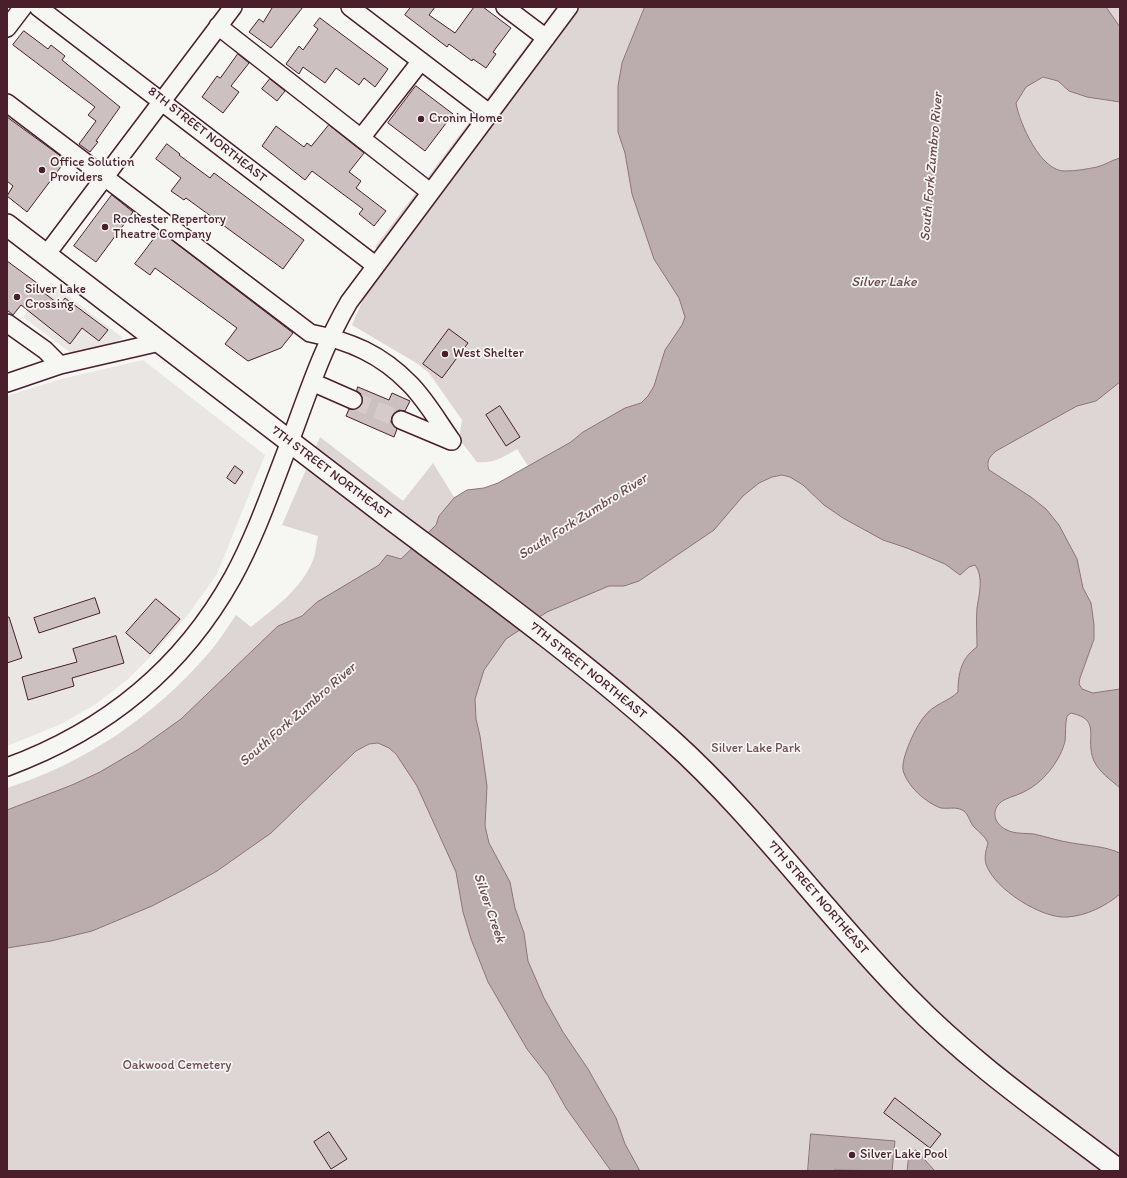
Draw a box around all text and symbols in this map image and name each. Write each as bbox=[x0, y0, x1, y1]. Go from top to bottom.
street label: 8TH STREET NORTHEAST bbox=[145, 84, 269, 186]
water label: South Fork Zumbro River bbox=[917, 92, 947, 242]
place label: Cronin Home bbox=[429, 111, 502, 127]
marker: Cronin Home bbox=[416, 114, 426, 124]
place label: Office Solution Providers bbox=[50, 155, 134, 186]
marker: Office Solution Providers bbox=[37, 165, 47, 175]
place label: Rochester Repertory Theatre Company bbox=[113, 212, 226, 243]
marker: Rochester Repertory Theatre Company bbox=[100, 222, 110, 232]
water label: Silver Lake bbox=[851, 274, 917, 290]
place label: Silver Lake Crossing bbox=[25, 282, 86, 313]
marker: Silver Lake Crossing bbox=[12, 292, 22, 302]
place label: West Shelter bbox=[453, 346, 524, 362]
marker: West Shelter bbox=[440, 349, 450, 359]
street label: 7TH STREET NORTHEAST bbox=[268, 423, 394, 523]
water label: South Fork Zumbro River bbox=[515, 470, 651, 564]
street label: 7TH STREET NORTHEAST bbox=[526, 619, 650, 723]
water label: South Fork Zumbro River bbox=[236, 660, 360, 770]
park label: Silver Lake Park bbox=[711, 741, 801, 757]
street label: 7TH STREET NORTHEAST bbox=[764, 838, 872, 958]
water label: Silver Creek bbox=[469, 871, 509, 945]
park label: Oakwood Cemetery bbox=[123, 1058, 231, 1074]
place label: Silver Lake Pool bbox=[860, 1147, 948, 1163]
marker: Silver Lake Pool bbox=[847, 1150, 857, 1160]

